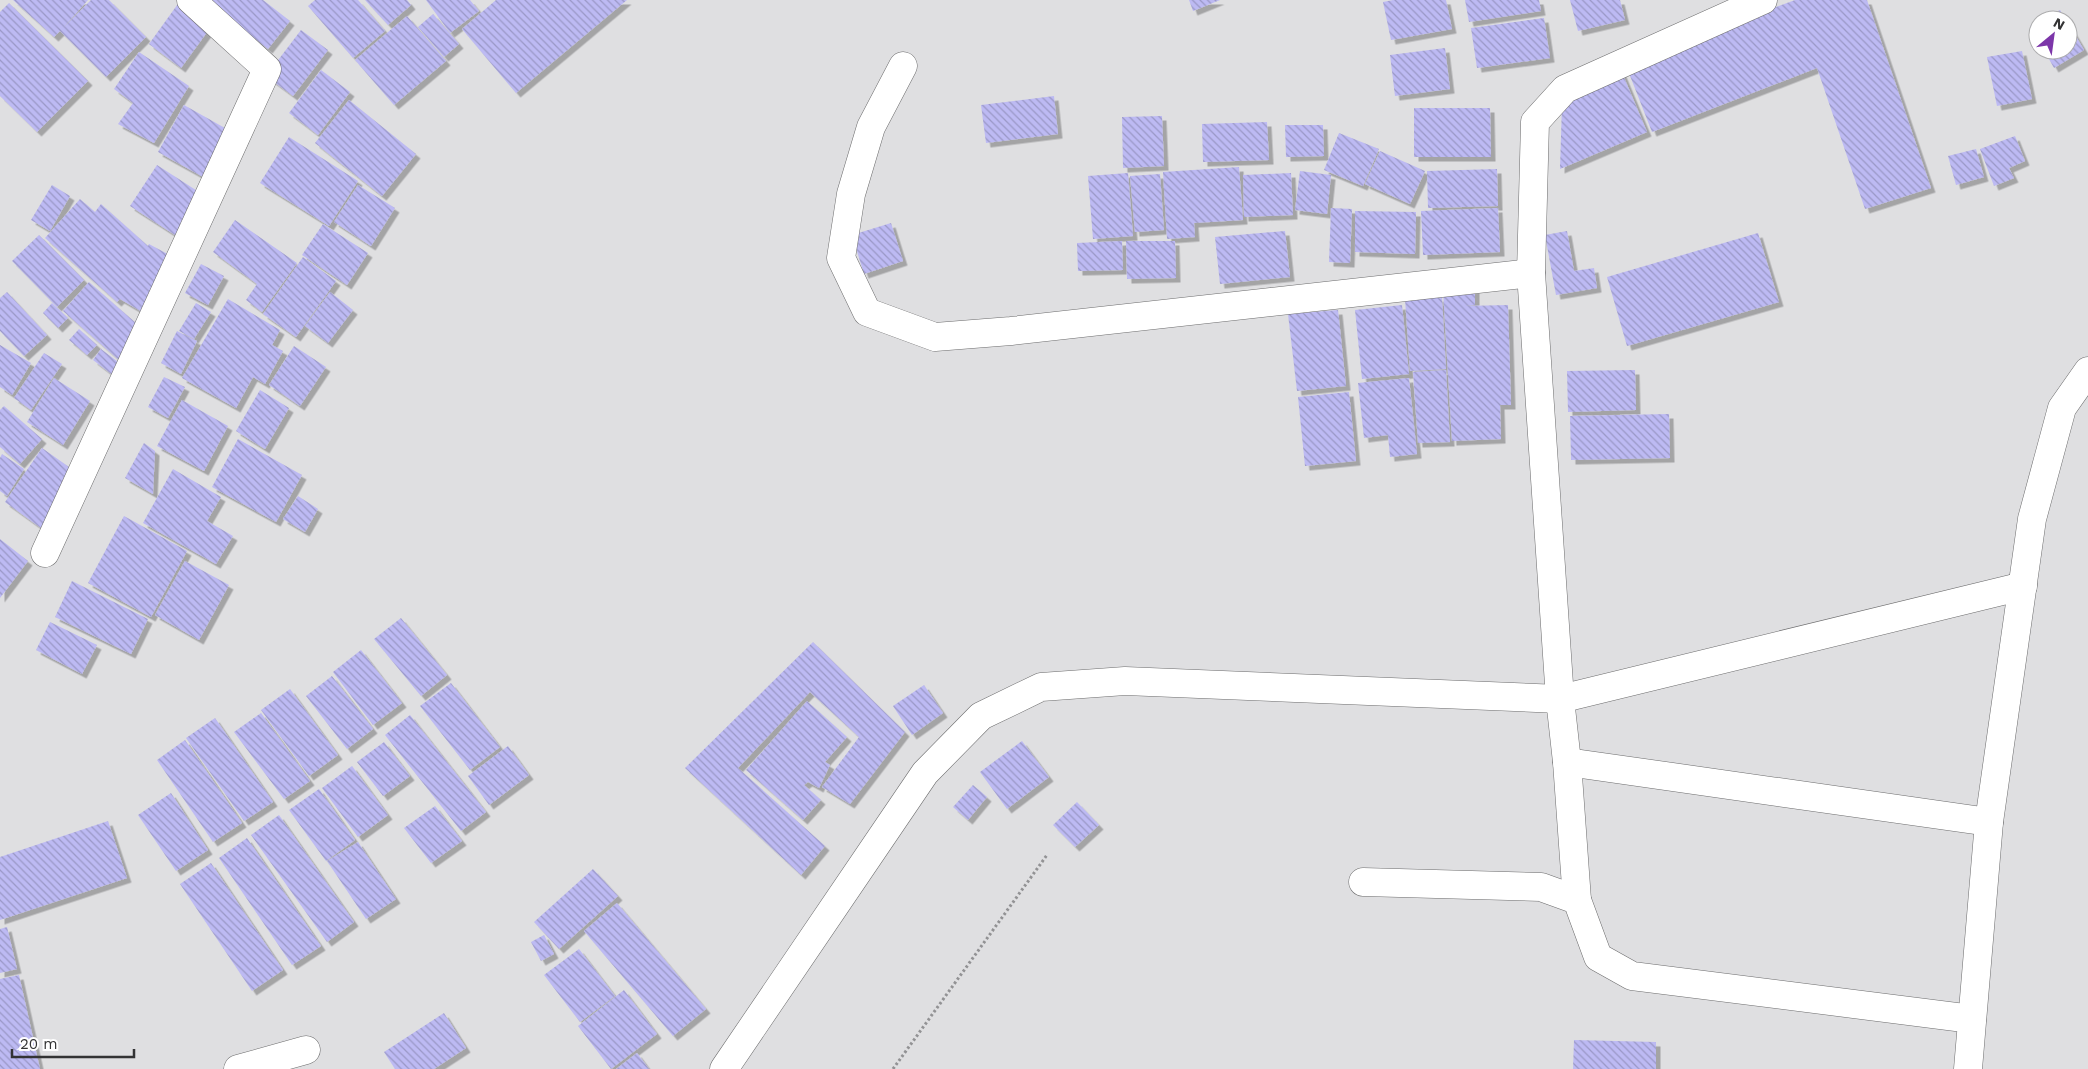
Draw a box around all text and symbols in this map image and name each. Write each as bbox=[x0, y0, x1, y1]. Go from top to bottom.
north arrow bbox=[2028, 10, 2078, 60]
text: N bbox=[2051, 14, 2068, 33]
scale bar bbox=[12, 1026, 135, 1058]
text: 20 m bbox=[20, 1035, 58, 1053]

